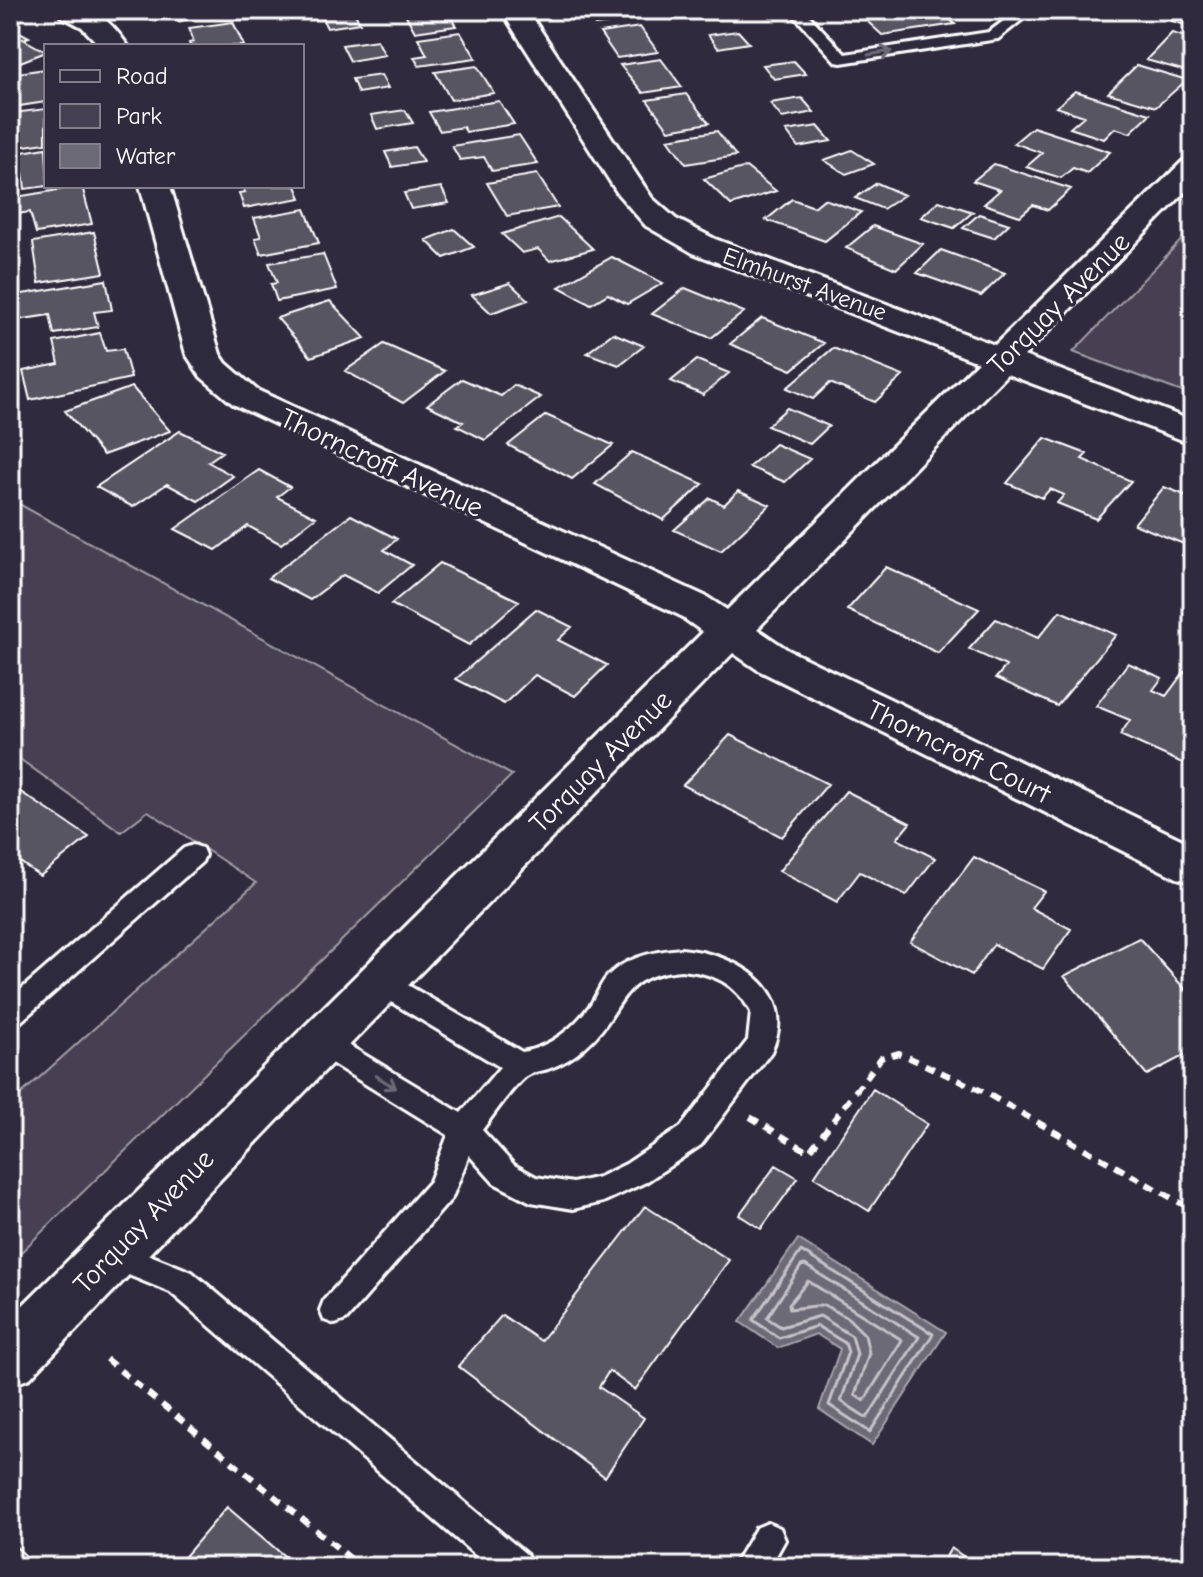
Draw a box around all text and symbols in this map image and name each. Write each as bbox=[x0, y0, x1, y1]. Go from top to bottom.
legend bbox=[44, 44, 304, 188]
one-way arrow bbox=[866, 45, 892, 60]
text: Road bbox=[116, 62, 168, 90]
text: Park bbox=[116, 102, 162, 130]
text: Water bbox=[116, 142, 176, 170]
street label: Torquay Avenue bbox=[981, 226, 1136, 381]
street label: Elmhurst Avenue bbox=[719, 241, 891, 327]
street label: Thorncroft Avenue bbox=[275, 402, 488, 524]
street label: Torquay Avenue bbox=[523, 684, 678, 839]
street label: Thorncroft Court bbox=[861, 694, 1057, 811]
one-way arrow bbox=[374, 1075, 397, 1091]
street label: Torquay Avenue bbox=[67, 1143, 220, 1300]

